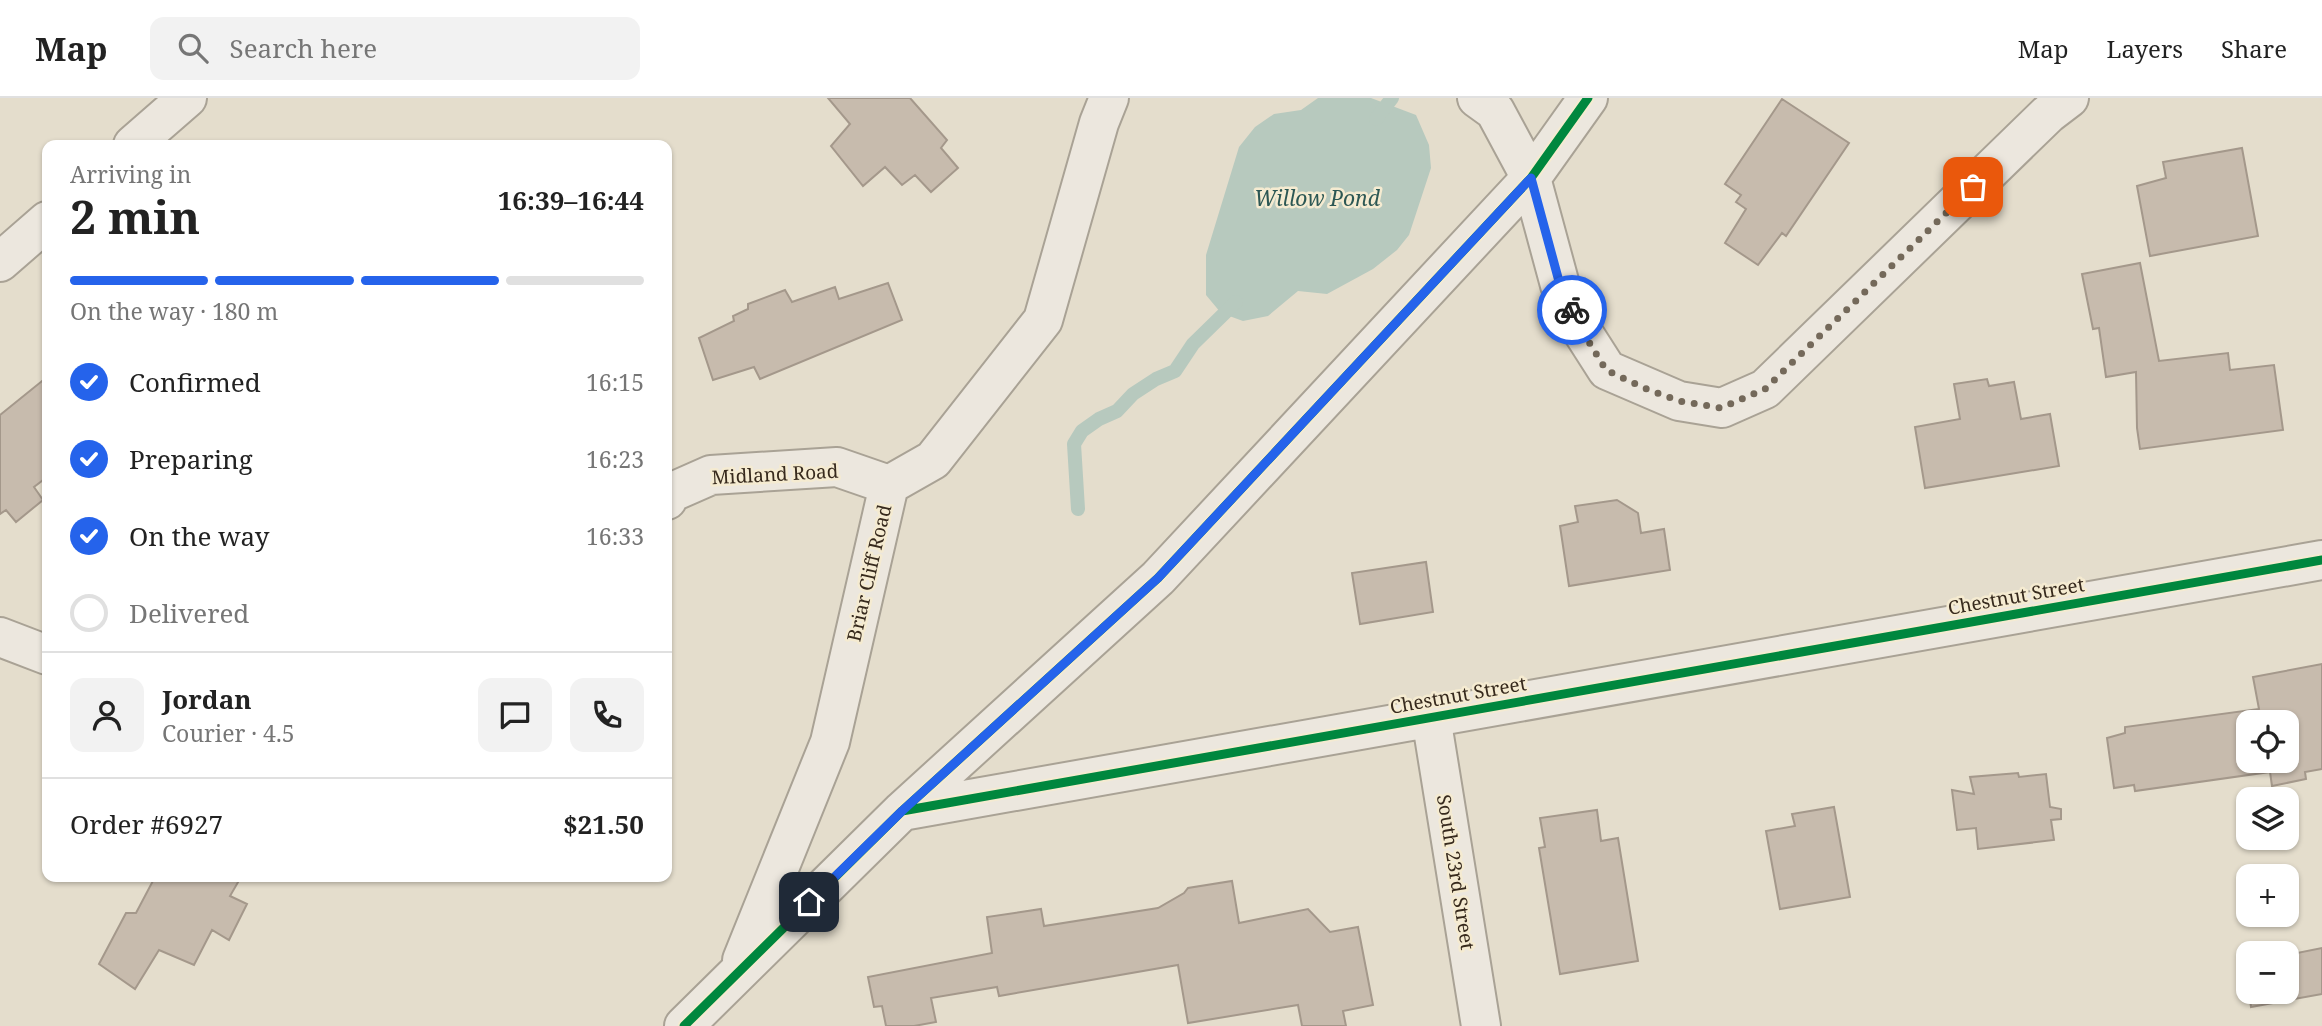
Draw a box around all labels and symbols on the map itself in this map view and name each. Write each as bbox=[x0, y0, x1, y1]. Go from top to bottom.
pin bbox=[1943, 157, 2003, 217]
water label: Willow Pond bbox=[1254, 184, 1381, 212]
courier bbox=[1537, 275, 1607, 345]
street label: Midland Road bbox=[711, 458, 839, 490]
street label: Briar Cliff Road bbox=[841, 502, 897, 644]
street label: Chestnut Street bbox=[1946, 571, 2087, 621]
street label: Chestnut Street bbox=[1388, 670, 1529, 720]
street label: South 23rd Street bbox=[1431, 793, 1481, 952]
pin bbox=[779, 872, 839, 932]

